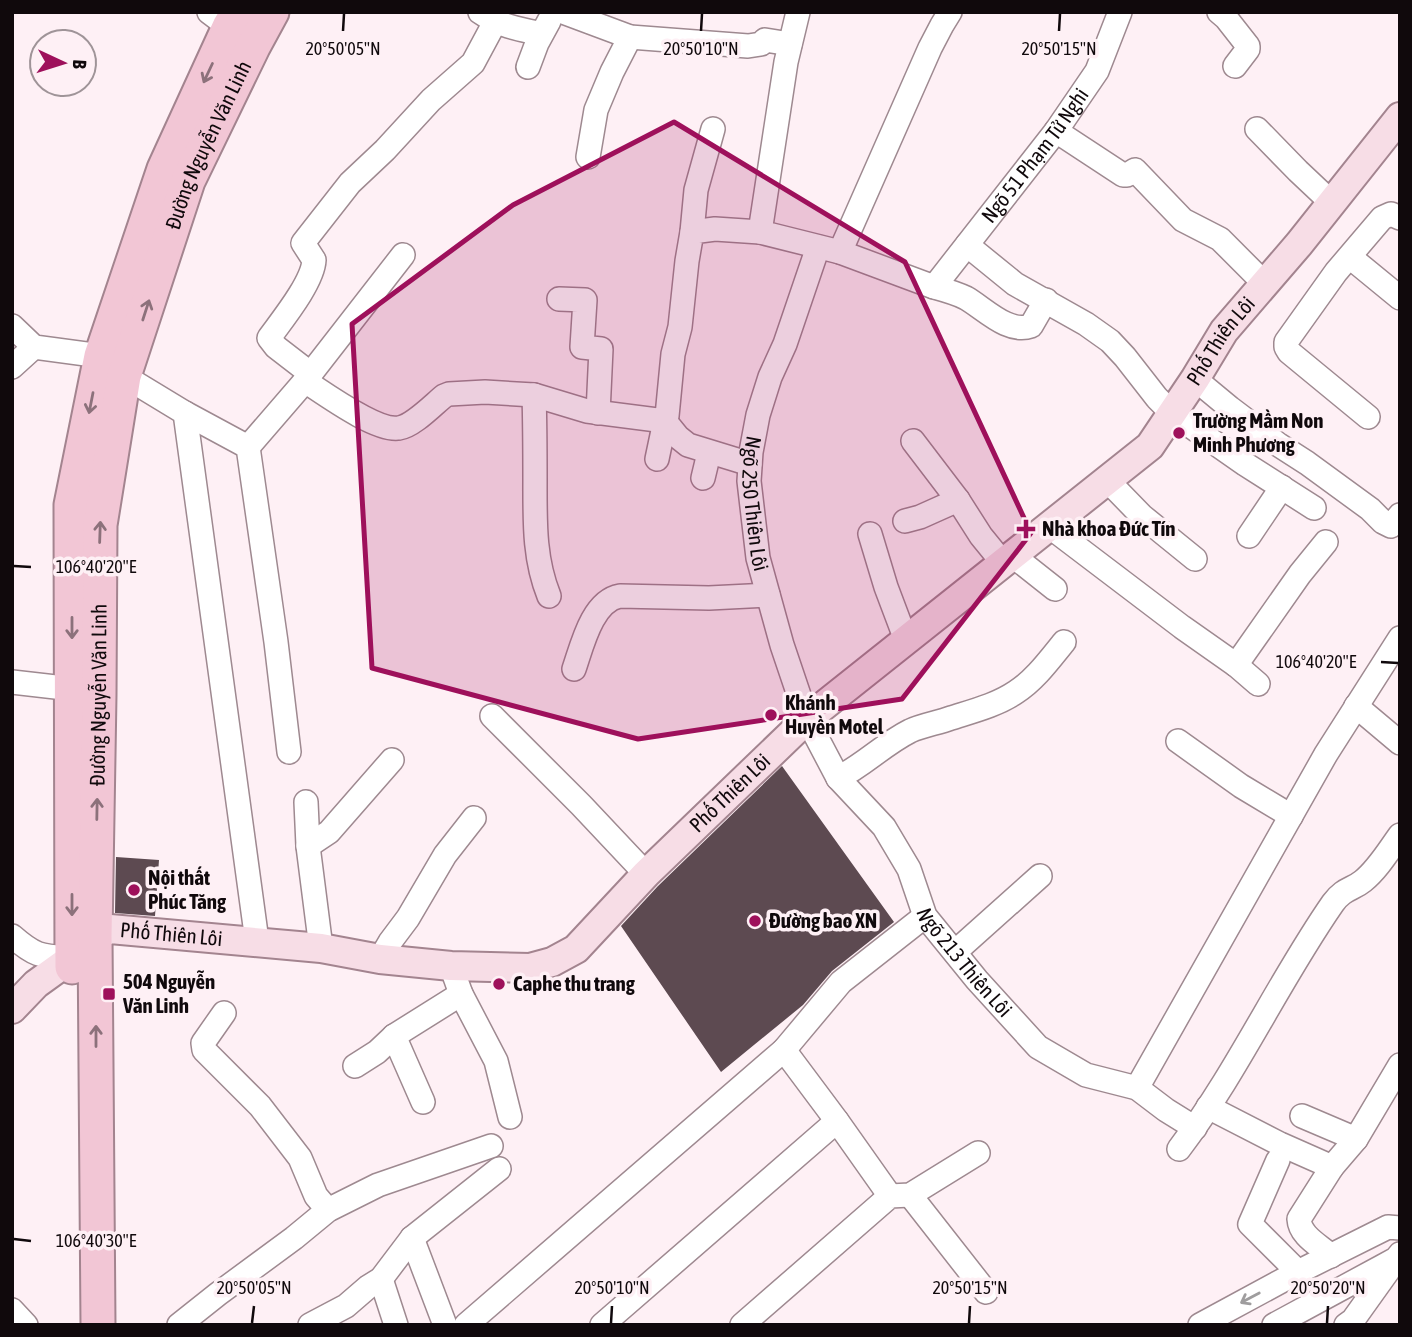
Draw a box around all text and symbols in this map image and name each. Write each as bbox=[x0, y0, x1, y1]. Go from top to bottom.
north arrow bbox=[28, 28, 98, 98]
text: 20°50'05"N bbox=[305, 38, 381, 59]
text: 20°50'10"N bbox=[663, 38, 739, 59]
text: 20°50'15"N bbox=[1021, 38, 1097, 59]
street label: Đường Nguyễn Văn Linh bbox=[160, 57, 256, 232]
text: B bbox=[69, 59, 91, 69]
one-way arrow bbox=[201, 62, 214, 84]
street label: Ngõ 51 Phạm Tử Nghi bbox=[976, 83, 1093, 227]
street label: Phố Thiên Lôi bbox=[1181, 291, 1259, 389]
one-way arrow bbox=[140, 299, 153, 321]
one-way arrow bbox=[84, 391, 98, 413]
place label: Trường Mầm Non Minh Phương bbox=[1193, 408, 1324, 456]
marker: Trường Mầm Non Minh Phương bbox=[1171, 425, 1187, 441]
street label: Ngõ 250 Thiên Lôi bbox=[738, 434, 774, 573]
place label: Nhà khoa Đức Tín bbox=[1042, 516, 1176, 540]
marker: Nhà khoa Đức Tín bbox=[1016, 519, 1036, 539]
one-way arrow bbox=[94, 521, 107, 544]
text: 106°40'20"E bbox=[56, 556, 137, 577]
street label: Đường Nguyễn Văn Linh bbox=[84, 604, 111, 786]
one-way arrow bbox=[65, 616, 79, 639]
text: 106°40'20"E bbox=[1276, 651, 1357, 672]
place label: Khánh Huyền Motel bbox=[785, 690, 884, 738]
marker: Khánh Huyền Motel bbox=[763, 707, 779, 723]
street label: Phố Thiên Lôi bbox=[684, 748, 775, 837]
one-way arrow bbox=[90, 797, 104, 820]
place label: Nội thất Phúc Tăng bbox=[148, 865, 227, 913]
marker: Nội thất Phúc Tăng bbox=[126, 882, 142, 898]
one-way arrow bbox=[65, 893, 79, 916]
street label: Ngõ 213 Thiên Lôi bbox=[912, 905, 1017, 1021]
place label: Đường bao XN bbox=[769, 908, 877, 932]
marker: Đường bao XN bbox=[747, 913, 763, 929]
street label: Phố Thiên Lôi bbox=[119, 917, 224, 950]
place label: 504 Nguyễn Văn Linh bbox=[122, 969, 215, 1017]
place label: Caphe thu trang bbox=[513, 971, 636, 995]
marker: Caphe thu trang bbox=[491, 976, 507, 992]
marker: 504 Nguyễn Văn Linh bbox=[101, 986, 117, 1002]
one-way arrow bbox=[89, 1025, 103, 1048]
text: 106°40'30"E bbox=[56, 1230, 137, 1251]
text: 20°50'05"N bbox=[216, 1277, 292, 1298]
text: 20°50'10"N bbox=[574, 1277, 650, 1298]
text: 20°50'15"N bbox=[932, 1277, 1008, 1298]
text: 20°50'20"N bbox=[1290, 1277, 1366, 1298]
one-way arrow bbox=[1241, 1291, 1261, 1305]

